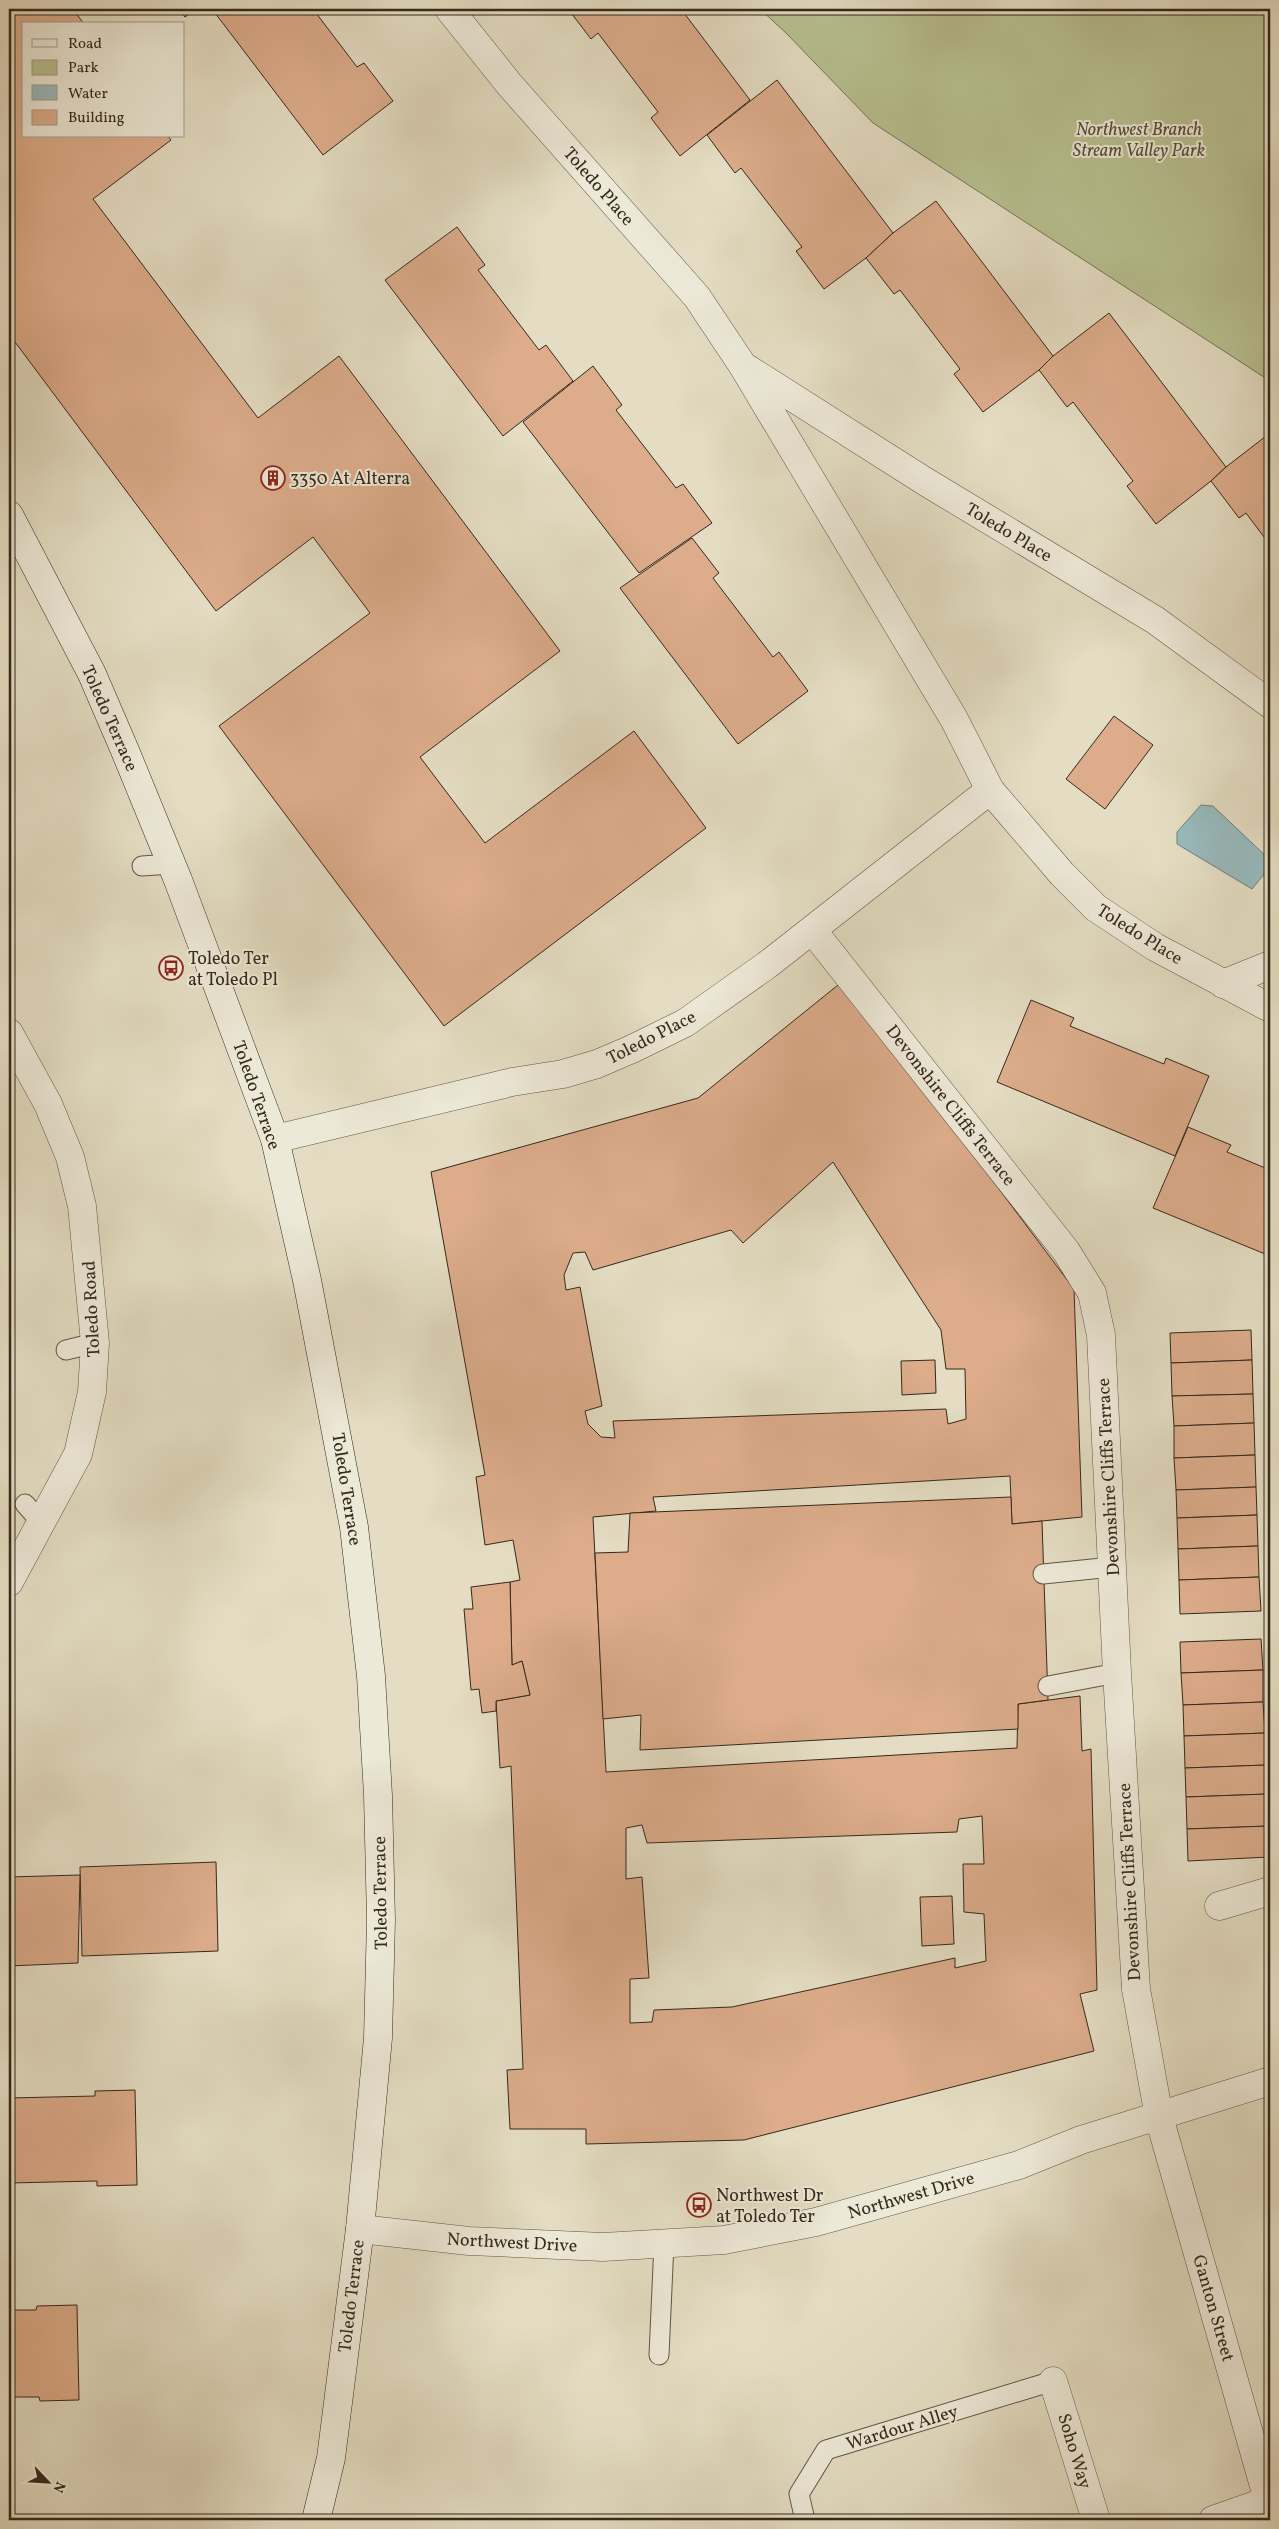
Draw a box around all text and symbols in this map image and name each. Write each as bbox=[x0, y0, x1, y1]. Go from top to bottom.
legend bbox=[22, 22, 185, 138]
text: Road bbox=[68, 34, 102, 55]
text: Park bbox=[68, 58, 99, 79]
text: Water bbox=[68, 84, 108, 105]
text: Building bbox=[68, 108, 125, 129]
park label: Northwest Branch Stream Valley Park bbox=[1073, 118, 1205, 164]
street label: Toledo Place bbox=[557, 142, 639, 232]
building icon: 3350 At Alterra bbox=[260, 465, 286, 491]
place label: 3350 At Alterra bbox=[290, 467, 410, 492]
street label: Toledo Place bbox=[960, 498, 1056, 569]
street label: Toledo Terrace bbox=[74, 662, 143, 776]
street label: Toledo Place bbox=[1091, 899, 1187, 972]
place label: Toledo Ter at Toledo Pl bbox=[188, 947, 278, 993]
bus stop icon: Toledo Ter at Toledo Pl bbox=[158, 955, 184, 981]
street label: Toledo Place bbox=[603, 1005, 701, 1072]
street label: Devonshire Cliffs Terrace bbox=[879, 1020, 1021, 1192]
street label: Toledo Terrace bbox=[225, 1038, 286, 1153]
street label: Toledo Road bbox=[77, 1260, 108, 1358]
street label: Devonshire Cliffs Terrace bbox=[1092, 1377, 1127, 1577]
street label: Toledo Terrace bbox=[324, 1431, 367, 1547]
street label: Devonshire Cliffs Terrace bbox=[1113, 1782, 1148, 1982]
street label: Toledo Terrace bbox=[368, 1836, 395, 1950]
street label: Northwest Drive bbox=[845, 2166, 978, 2226]
place label: Northwest Dr at Toledo Ter bbox=[716, 2184, 824, 2230]
bus stop icon: Northwest Dr at Toledo Ter bbox=[686, 2192, 712, 2218]
street label: Northwest Drive bbox=[446, 2228, 578, 2259]
street label: Toledo Terrace bbox=[333, 2238, 372, 2354]
street label: Ganton Street bbox=[1185, 2252, 1240, 2365]
street label: Wardour Alley bbox=[843, 2399, 962, 2457]
street label: Soho Way bbox=[1050, 2411, 1097, 2492]
north arrow bbox=[22, 2456, 72, 2506]
text: N bbox=[48, 2478, 69, 2495]

